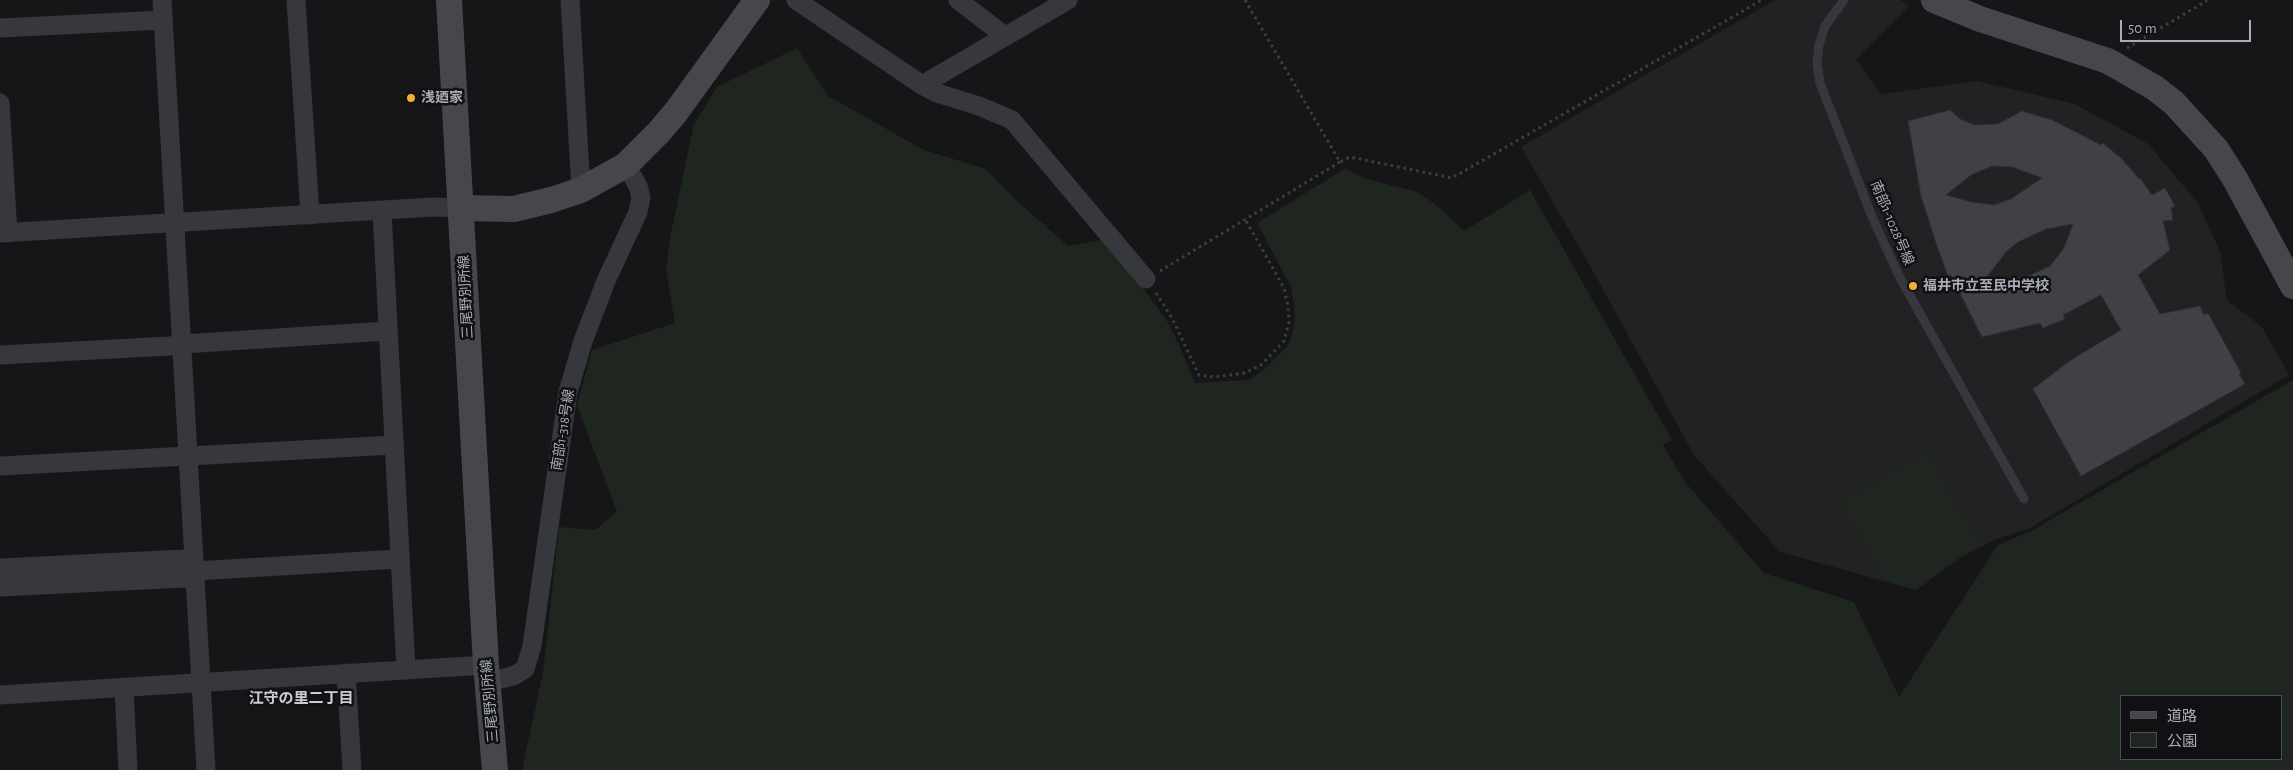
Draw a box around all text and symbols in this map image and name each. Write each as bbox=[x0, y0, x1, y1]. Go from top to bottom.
scale bar bbox=[2123, 10, 2254, 42]
text: 50 m bbox=[2128, 21, 2157, 36]
place label: 浅廼家 bbox=[421, 90, 463, 106]
marker: 浅廼家 bbox=[405, 92, 417, 104]
street label: 南部1-1028号線 bbox=[1867, 178, 1917, 268]
street label: 三尾野別所線 bbox=[455, 255, 477, 339]
place label: 福井市立至民中学校 bbox=[1923, 278, 2049, 294]
marker: 福井市立至民中学校 bbox=[1907, 280, 1919, 292]
street label: 南部1-318号線 bbox=[548, 388, 578, 472]
street label: 三尾野別所線 bbox=[478, 658, 502, 744]
district label: 江守の里二丁目 bbox=[249, 689, 353, 707]
legend bbox=[2120, 695, 2283, 760]
text: 道路 bbox=[2167, 709, 2197, 724]
text: 公園 bbox=[2167, 734, 2197, 749]

